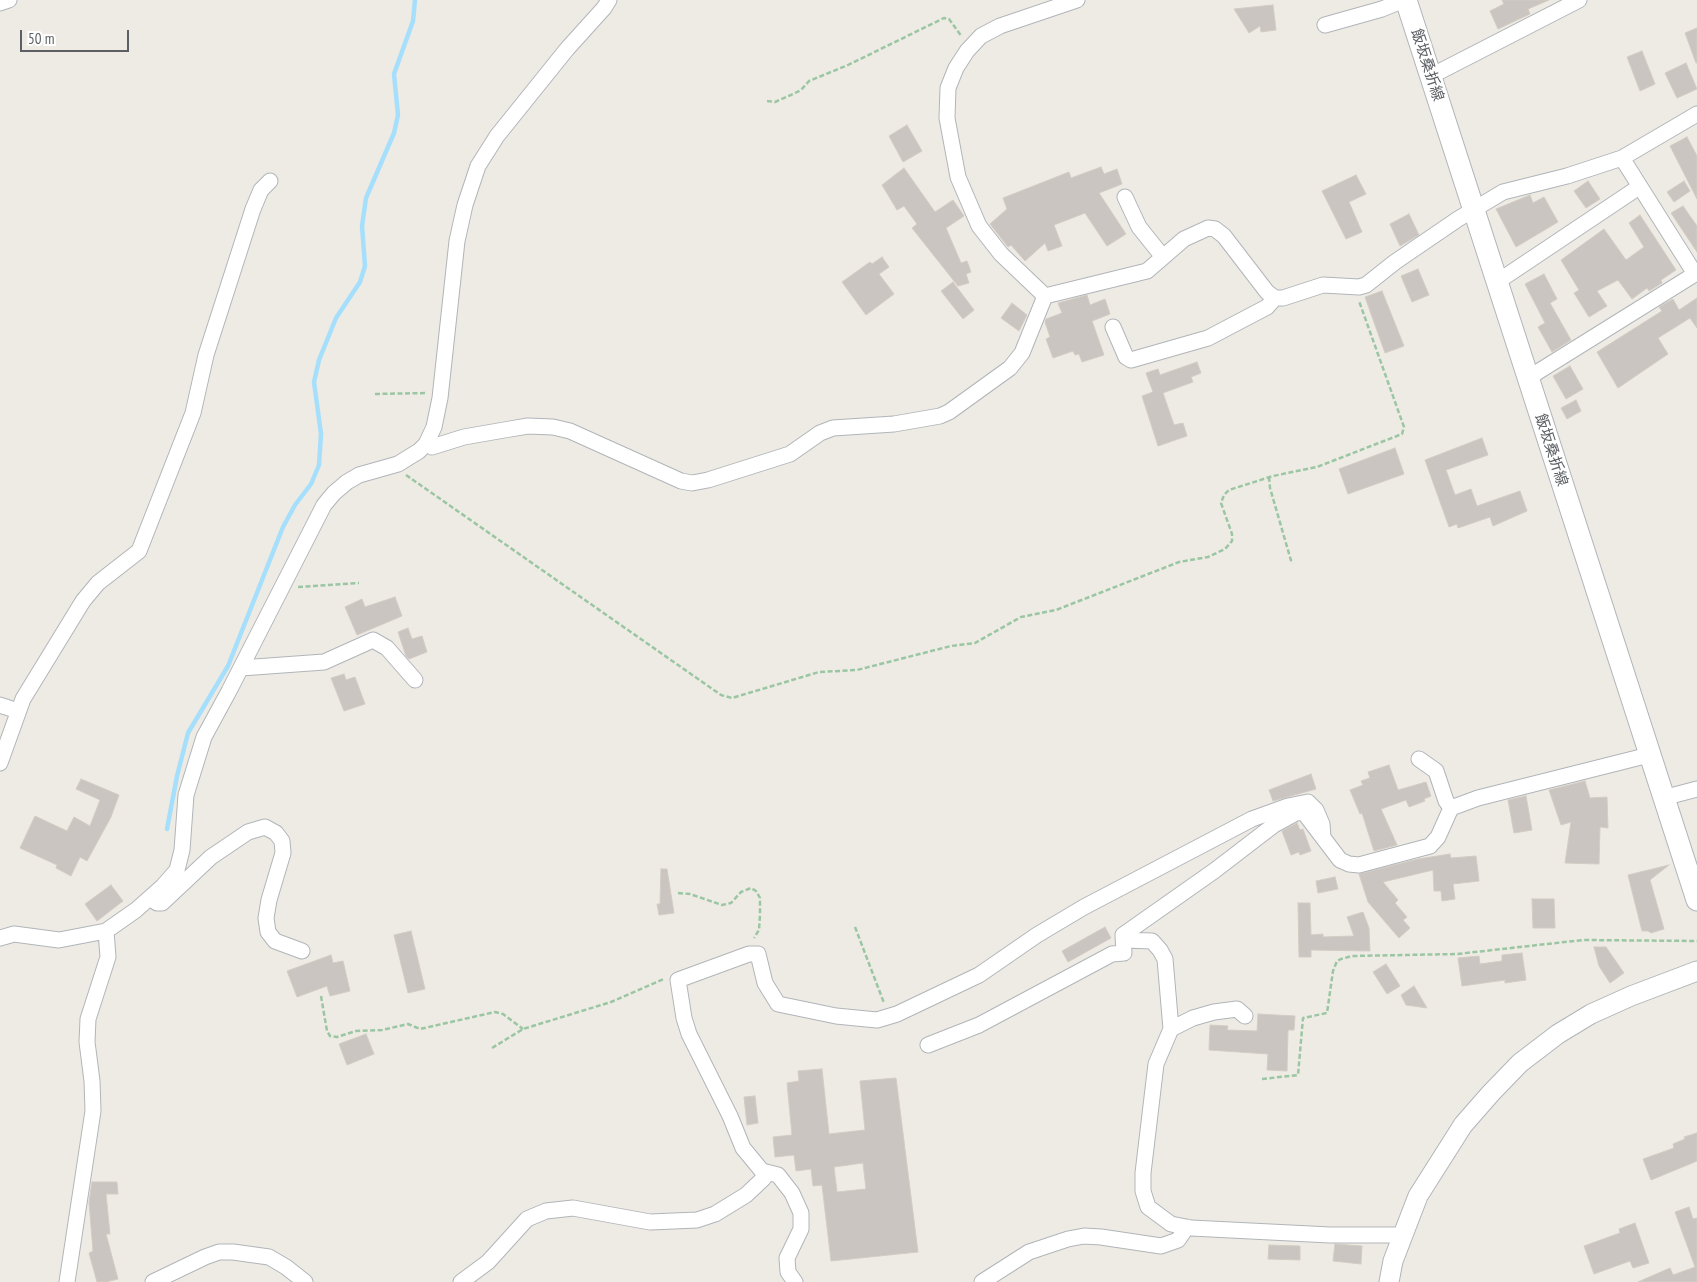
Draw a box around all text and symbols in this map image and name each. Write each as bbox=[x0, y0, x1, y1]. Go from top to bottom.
scale bar bbox=[22, 20, 131, 52]
street label: 飯坂桑折線 bbox=[1407, 27, 1447, 103]
text: 50 m bbox=[28, 29, 54, 48]
street label: 飯坂桑折線 bbox=[1531, 412, 1571, 488]

